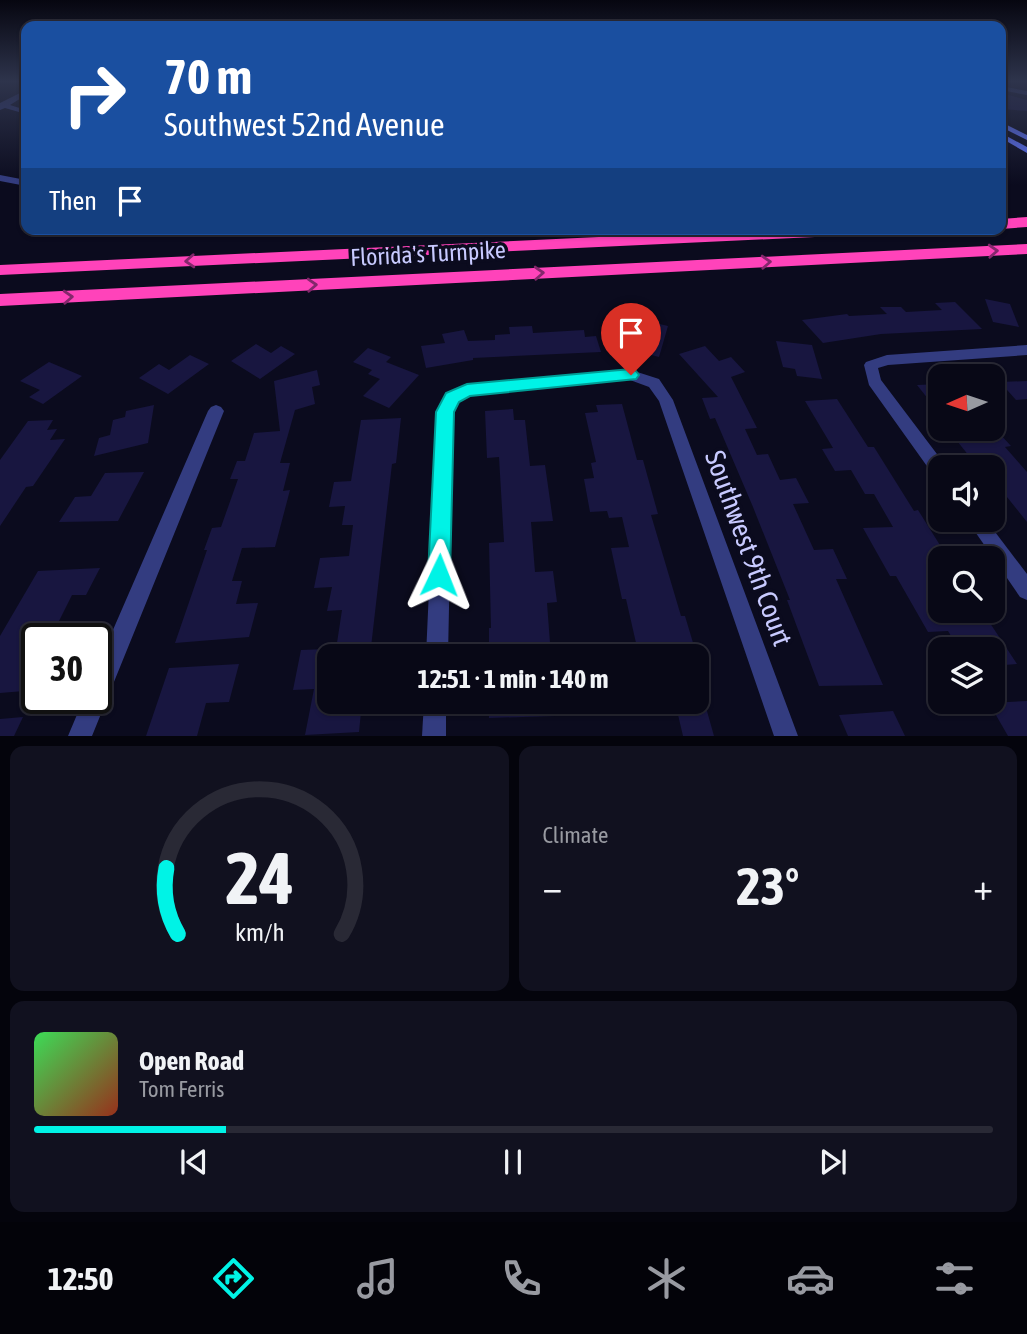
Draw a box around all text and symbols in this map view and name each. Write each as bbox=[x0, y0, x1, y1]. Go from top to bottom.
text: 70 m bbox=[164, 48, 252, 104]
icon: right bbox=[49, 49, 140, 140]
text: Southwest 52nd Avenue bbox=[164, 106, 445, 143]
icon: arrive bbox=[111, 182, 149, 220]
text: Then bbox=[49, 186, 97, 216]
street label: Florida's Turnpike bbox=[350, 236, 506, 271]
one-way arrow bbox=[988, 244, 999, 259]
one-way arrow bbox=[184, 254, 195, 269]
one-way arrow bbox=[761, 255, 772, 270]
one-way arrow bbox=[533, 266, 544, 281]
one-way arrow bbox=[306, 277, 317, 292]
one-way arrow bbox=[63, 289, 74, 304]
pin bbox=[601, 303, 661, 375]
icon: arrive bbox=[612, 314, 650, 352]
north arrow bbox=[928, 364, 1004, 441]
map controls bbox=[928, 364, 1005, 714]
street label: Southwest 9th Court bbox=[699, 446, 799, 650]
button: sound bbox=[928, 455, 1005, 532]
position arrow bbox=[402, 538, 476, 612]
button: search bbox=[928, 546, 1005, 623]
speed limit sign: 30 bbox=[21, 623, 112, 714]
button: layers bbox=[928, 637, 1005, 714]
text: 12:51 · 1 min · 140 m bbox=[418, 664, 608, 694]
text: Climate bbox=[543, 822, 608, 848]
text: 24 bbox=[225, 837, 293, 920]
text: 23° bbox=[736, 856, 799, 916]
text: − bbox=[543, 865, 562, 908]
text: + bbox=[973, 865, 993, 908]
text: km/h bbox=[234, 918, 284, 946]
text: Open Road bbox=[139, 1046, 244, 1076]
text: Tom Ferris bbox=[139, 1076, 224, 1102]
icon: previous bbox=[175, 1143, 213, 1181]
icon: pause bbox=[494, 1143, 532, 1181]
icon: next bbox=[814, 1143, 852, 1181]
icon: directions bbox=[209, 1254, 258, 1303]
icon: music bbox=[353, 1254, 402, 1303]
icon: phone bbox=[497, 1254, 546, 1303]
icon: climate bbox=[642, 1254, 691, 1303]
icon: car bbox=[786, 1254, 835, 1303]
icon: filters bbox=[930, 1254, 979, 1303]
text: 12:50 bbox=[48, 1260, 114, 1297]

